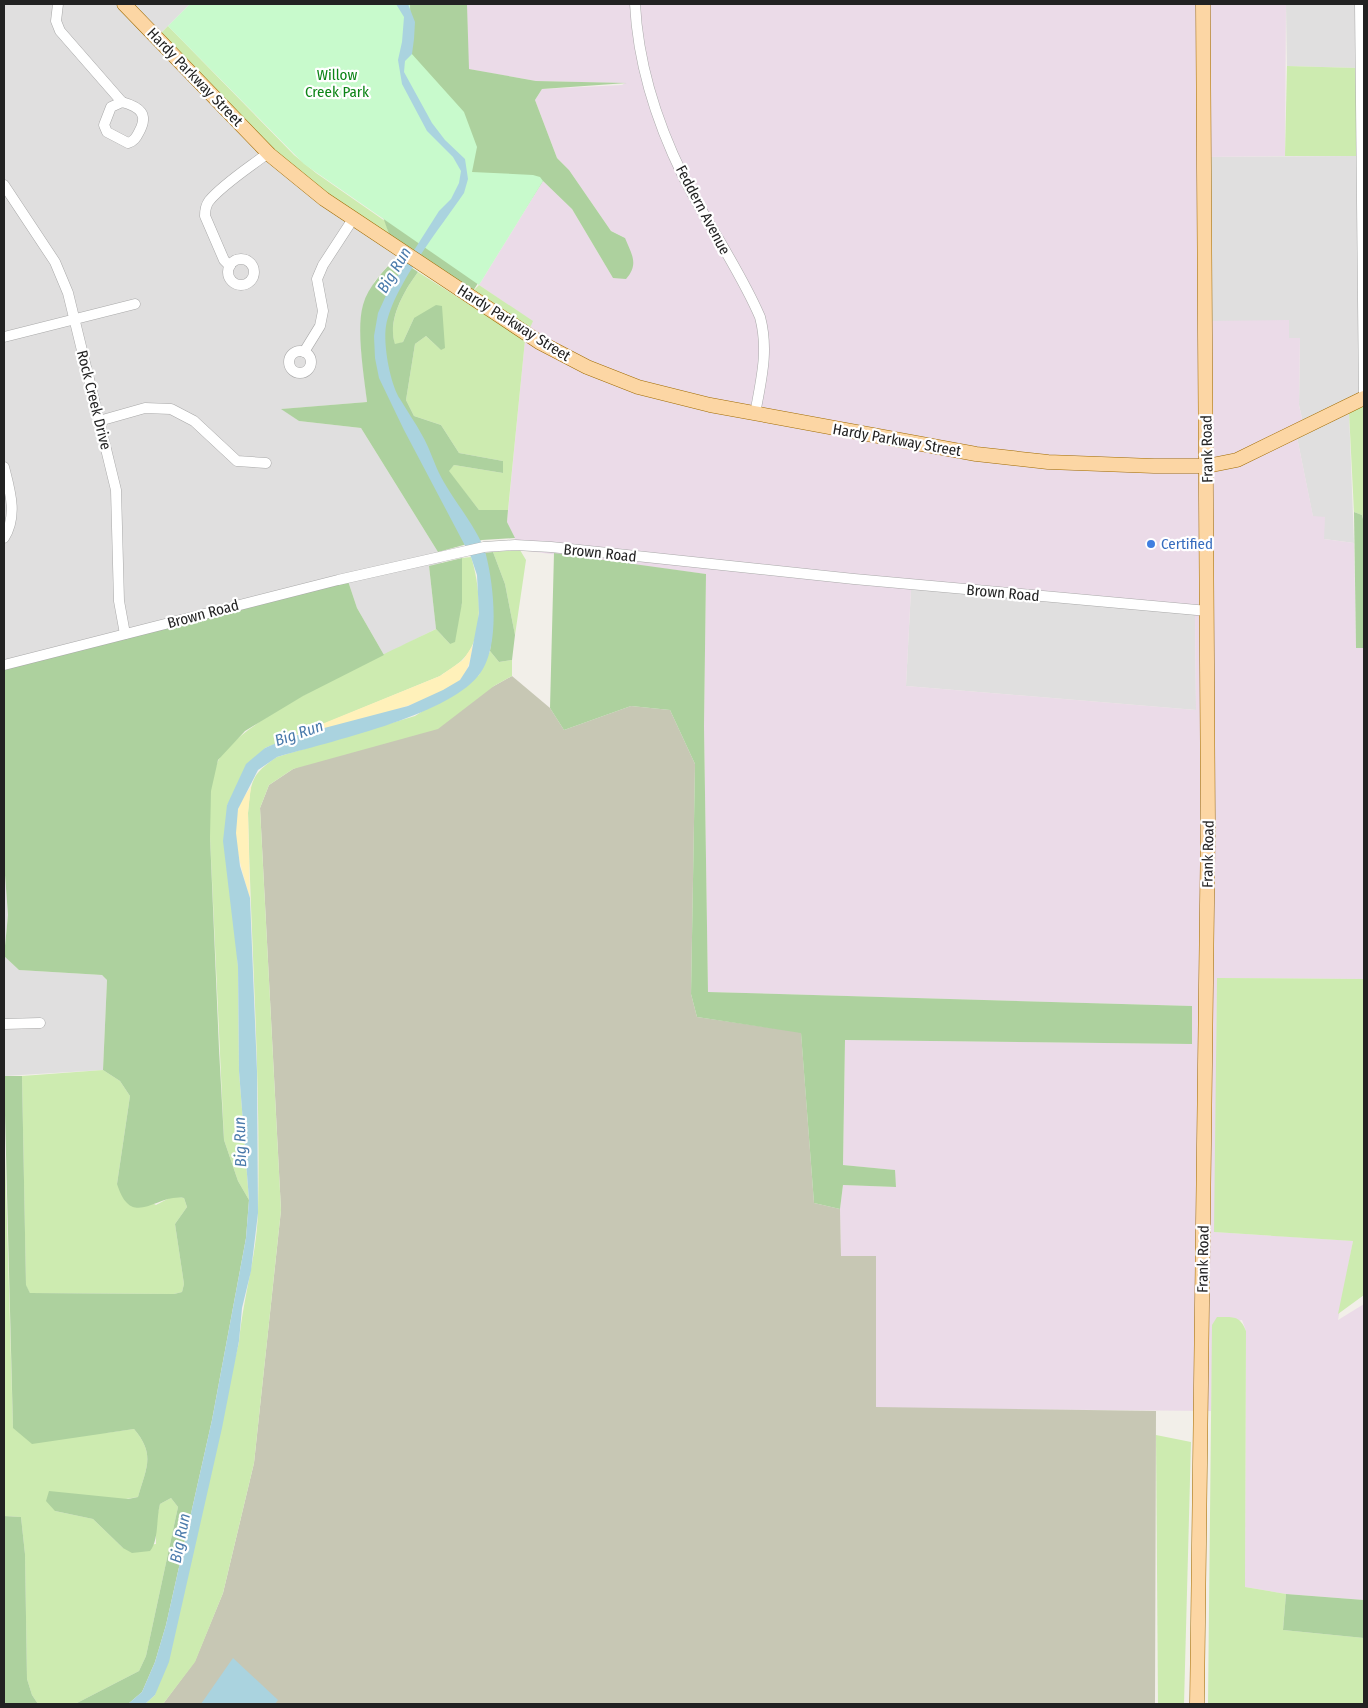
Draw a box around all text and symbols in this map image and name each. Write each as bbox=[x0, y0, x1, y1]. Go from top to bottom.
street label: Hardy Parkway Street bbox=[143, 24, 247, 130]
park label: Willow Creek Park bbox=[305, 66, 369, 101]
street label: Feddern Avenue bbox=[672, 162, 734, 258]
water label: Big Run bbox=[373, 244, 415, 296]
street label: Hardy Parkway Street bbox=[454, 281, 574, 365]
street label: Rock Creek Drive bbox=[73, 348, 115, 452]
street label: Frank Road bbox=[1197, 415, 1217, 483]
street label: Hardy Parkway Street bbox=[831, 420, 963, 460]
place label: Certified bbox=[1161, 535, 1213, 553]
marker: Certified bbox=[1145, 538, 1157, 550]
street label: Brown Road bbox=[563, 540, 637, 566]
street label: Brown Road bbox=[966, 581, 1040, 605]
street label: Brown Road bbox=[165, 596, 241, 632]
water label: Big Run bbox=[272, 716, 326, 750]
street label: Frank Road bbox=[1198, 820, 1218, 888]
water label: Big Run bbox=[230, 1117, 250, 1167]
street label: Frank Road bbox=[1193, 1225, 1213, 1293]
water label: Big Run bbox=[166, 1512, 194, 1564]

